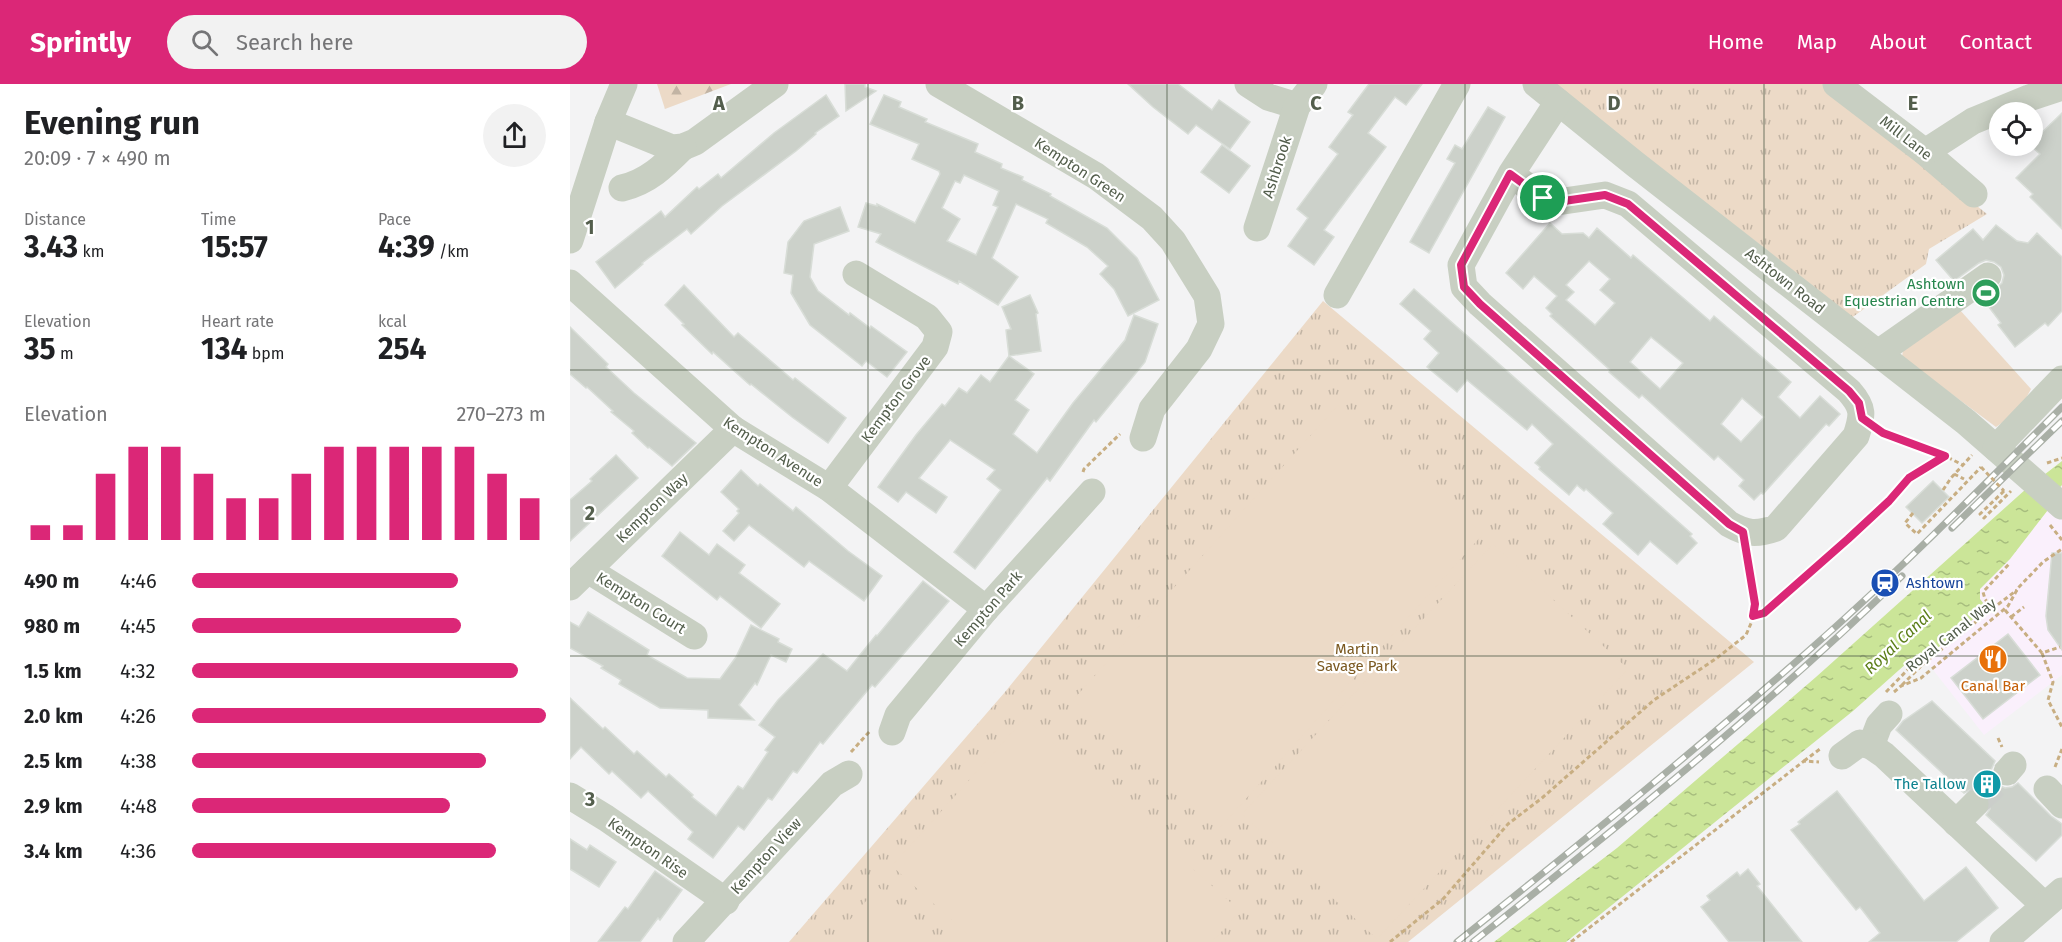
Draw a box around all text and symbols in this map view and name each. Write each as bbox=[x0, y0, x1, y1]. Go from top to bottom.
search box bbox=[167, 15, 587, 69]
text: Sprintly bbox=[30, 26, 131, 59]
icon: search bbox=[188, 26, 221, 59]
text: Search here bbox=[236, 29, 354, 56]
text: Home bbox=[1708, 29, 1764, 55]
text: Map bbox=[1797, 29, 1837, 55]
text: About bbox=[1870, 29, 1927, 55]
text: Contact bbox=[1960, 29, 2032, 55]
text: A bbox=[712, 91, 726, 115]
text: B bbox=[1012, 91, 1024, 115]
text: C bbox=[1310, 91, 1322, 115]
text: D bbox=[1607, 91, 1621, 115]
text: E bbox=[1908, 91, 1918, 115]
map controls bbox=[1989, 102, 2043, 156]
button: locate bbox=[1989, 102, 2043, 156]
text: Evening run bbox=[24, 103, 200, 143]
button: share bbox=[483, 104, 546, 167]
street label: Mill Lane bbox=[1876, 112, 1936, 164]
street label: Kempton Green bbox=[1031, 134, 1129, 206]
street label: Ashbrook bbox=[1259, 134, 1296, 200]
text: 20:09 · 7 × 490 m bbox=[24, 146, 171, 170]
pin bbox=[1517, 172, 1568, 223]
icon: arrive bbox=[1526, 181, 1559, 214]
text: Distance bbox=[24, 210, 86, 229]
text: Time bbox=[201, 210, 236, 229]
text: Pace bbox=[378, 210, 411, 229]
text: 1 bbox=[585, 215, 595, 239]
text: 3.43 bbox=[24, 229, 78, 265]
text: 15:57 bbox=[201, 229, 268, 265]
text: 4:39 bbox=[378, 229, 435, 265]
text: km bbox=[78, 242, 104, 261]
text: /km bbox=[435, 242, 469, 261]
street label: Ashtown Road bbox=[1741, 244, 1829, 318]
place label: Ashtown Equestrian Centre bbox=[1844, 275, 1965, 310]
sports icon: Ashtown Equestrian Centre bbox=[1970, 277, 2002, 309]
text: Elevation bbox=[24, 312, 91, 331]
text: Heart rate bbox=[201, 312, 274, 331]
text: kcal bbox=[378, 312, 407, 331]
text: 35 bbox=[24, 331, 56, 367]
text: 134 bbox=[201, 331, 247, 367]
text: 254 bbox=[378, 331, 427, 367]
text: m bbox=[56, 344, 74, 363]
text: bpm bbox=[247, 344, 284, 363]
street label: Kempton Grove bbox=[857, 352, 935, 446]
text: Elevation bbox=[24, 402, 108, 426]
text: 270–273 m bbox=[457, 402, 546, 426]
street label: Kempton Avenue bbox=[720, 413, 826, 491]
street label: Kempton Way bbox=[612, 469, 692, 547]
text: 2 bbox=[585, 501, 595, 525]
street label: Kempton Park bbox=[950, 567, 1026, 651]
station icon: Ashtown bbox=[1869, 567, 1901, 599]
street label: Kempton Court bbox=[593, 568, 690, 638]
text: 490 m bbox=[24, 569, 79, 593]
text: 4:46 bbox=[120, 569, 157, 593]
place label: Ashtown bbox=[1906, 574, 1964, 592]
street label: Royal Canal Way bbox=[1902, 594, 2000, 676]
water label: Royal Canal bbox=[1861, 606, 1935, 678]
text: 980 m bbox=[24, 614, 80, 638]
text: 4:45 bbox=[120, 614, 156, 638]
park label: Martin Savage Park bbox=[1317, 640, 1398, 675]
restaurant icon: Canal Bar bbox=[1977, 643, 2009, 675]
text: 1.5 km bbox=[24, 659, 82, 683]
text: 4:32 bbox=[120, 659, 155, 683]
place label: Canal Bar bbox=[1961, 677, 2026, 695]
text: 2.0 km bbox=[24, 704, 83, 728]
text: 4:26 bbox=[120, 704, 156, 728]
text: 2.5 km bbox=[24, 749, 83, 773]
text: 4:38 bbox=[120, 749, 157, 773]
building icon: The Tallow bbox=[1971, 768, 2003, 800]
place label: The Tallow bbox=[1894, 775, 1966, 793]
text: 3 bbox=[584, 787, 595, 811]
text: 2.9 km bbox=[24, 794, 83, 818]
text: 4:48 bbox=[120, 794, 157, 818]
street label: Kempton Rise bbox=[604, 814, 692, 882]
street label: Kempton View bbox=[727, 814, 805, 898]
text: 3.4 km bbox=[24, 839, 83, 863]
text: 4:36 bbox=[120, 839, 156, 863]

